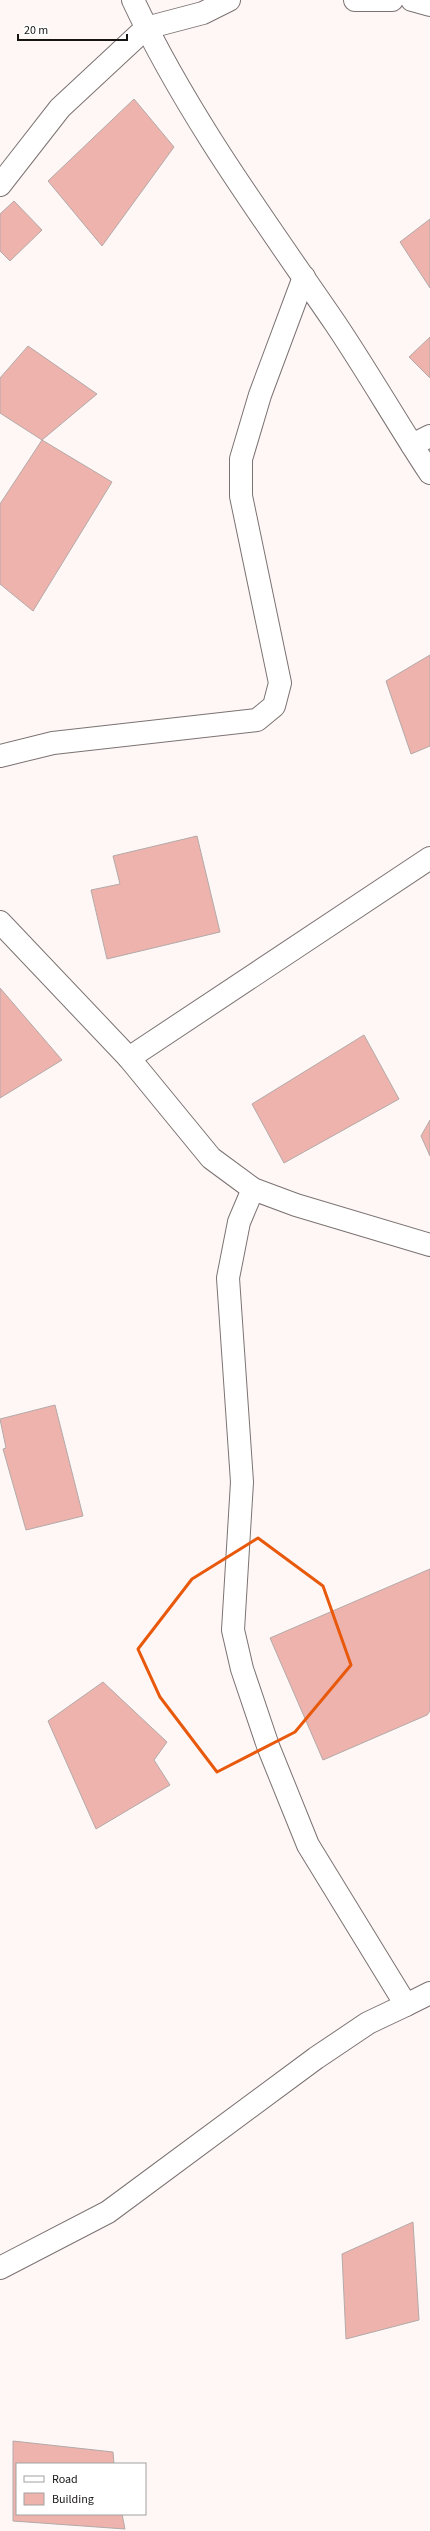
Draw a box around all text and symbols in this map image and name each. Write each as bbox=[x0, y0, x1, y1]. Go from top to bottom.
scale bar bbox=[18, 16, 127, 42]
text: 20 m bbox=[24, 22, 48, 39]
legend bbox=[16, 2463, 146, 2515]
text: Road bbox=[52, 2471, 78, 2488]
text: Building bbox=[52, 2491, 94, 2508]

